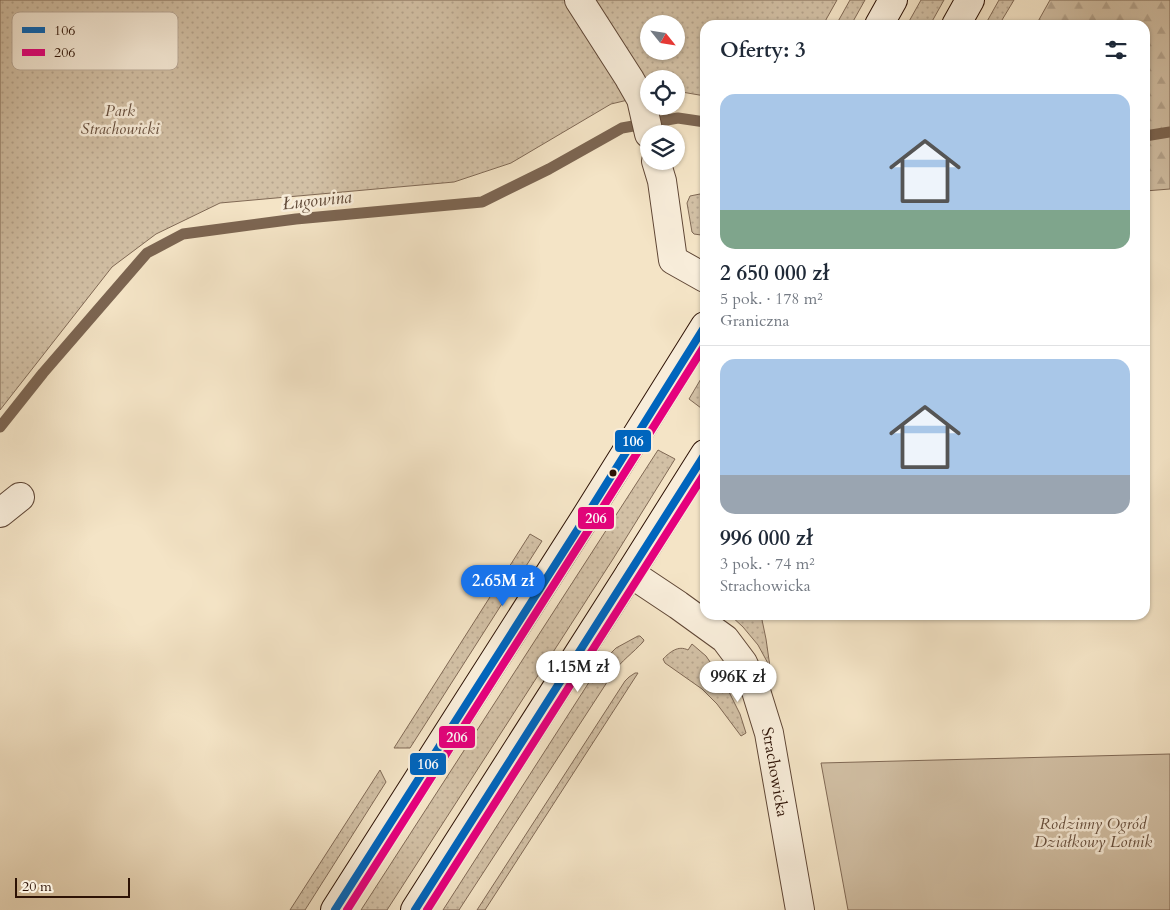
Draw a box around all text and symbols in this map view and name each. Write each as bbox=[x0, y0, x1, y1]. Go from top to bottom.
legend bbox=[12, 12, 178, 70]
north arrow bbox=[640, 15, 685, 60]
map controls bbox=[640, 15, 685, 170]
text: 106 bbox=[54, 21, 76, 40]
text: Oferty: 3 bbox=[720, 36, 806, 65]
icon: filters bbox=[1102, 36, 1130, 64]
text: 206 bbox=[54, 43, 76, 62]
button: locate bbox=[640, 70, 685, 115]
park label: Park Strachowicki bbox=[81, 100, 160, 140]
button: layers bbox=[640, 125, 685, 170]
icon: home bbox=[880, 126, 970, 216]
water label: Ługowina bbox=[281, 184, 353, 217]
text: 2 650 000 zł bbox=[720, 259, 829, 288]
text: 5 pok. · 178 m² bbox=[720, 288, 823, 310]
text: Graniczna bbox=[720, 310, 789, 332]
icon: home bbox=[880, 392, 970, 482]
line badge: 106 bbox=[614, 429, 652, 453]
text: 106 bbox=[622, 432, 644, 451]
unlabelled marker bbox=[608, 468, 618, 478]
line badge: 206 bbox=[577, 506, 615, 530]
text: 206 bbox=[585, 509, 607, 528]
text: 996 000 zł bbox=[720, 524, 813, 553]
text: 3 pok. · 74 m² bbox=[720, 553, 815, 575]
pin: 2.65M zł bbox=[451, 564, 555, 607]
text: 2.65M zł bbox=[472, 570, 534, 592]
text: Strachowicka bbox=[720, 575, 811, 597]
pin: 1.15M zł bbox=[526, 650, 630, 693]
text: 1.15M zł bbox=[547, 656, 609, 678]
pin: 996K zł bbox=[692, 660, 784, 703]
text: 996K zł bbox=[711, 666, 765, 688]
street label: Strachowicka bbox=[756, 724, 793, 819]
line badge: 206 bbox=[438, 725, 476, 749]
text: 206 bbox=[446, 728, 468, 747]
line badge: 106 bbox=[409, 752, 447, 776]
text: 106 bbox=[417, 755, 439, 774]
park label: Rodzinny Ogród Działkowy Lotnik bbox=[1034, 813, 1152, 853]
scale bar bbox=[15, 875, 130, 898]
text: 20 m bbox=[22, 877, 52, 896]

